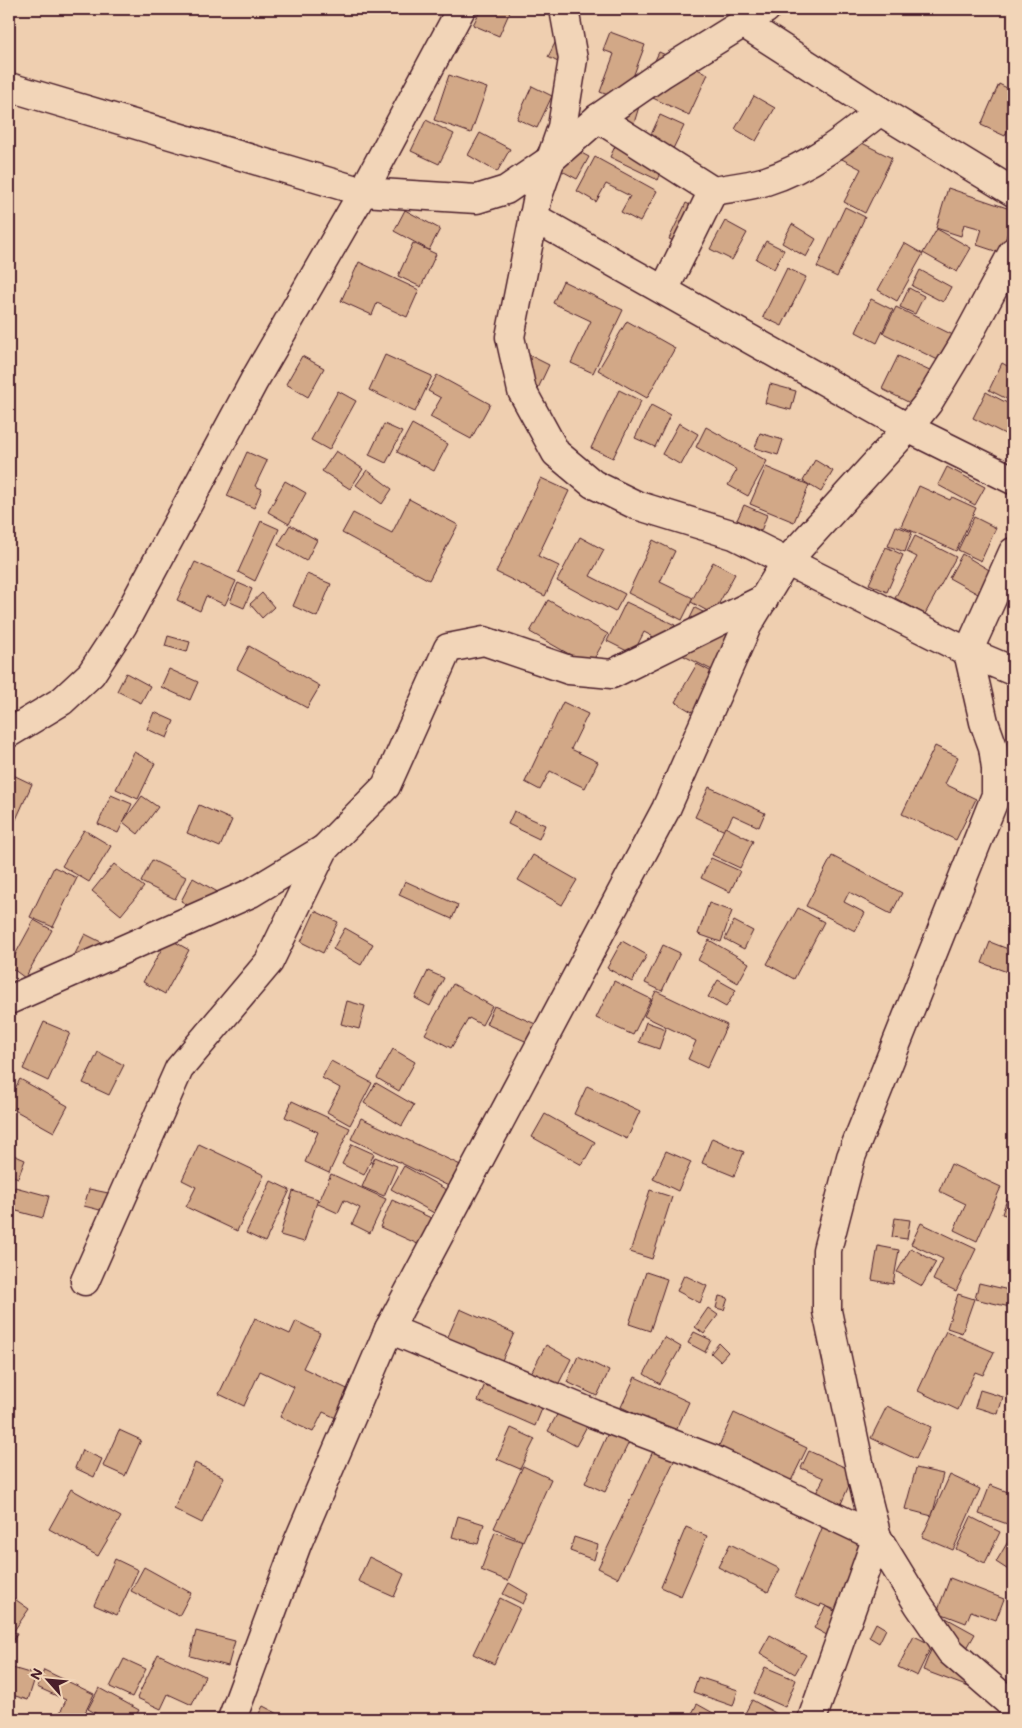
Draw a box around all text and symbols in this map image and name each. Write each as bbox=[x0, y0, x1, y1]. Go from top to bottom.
north arrow bbox=[22, 1656, 72, 1706]
text: N bbox=[25, 1665, 47, 1683]

